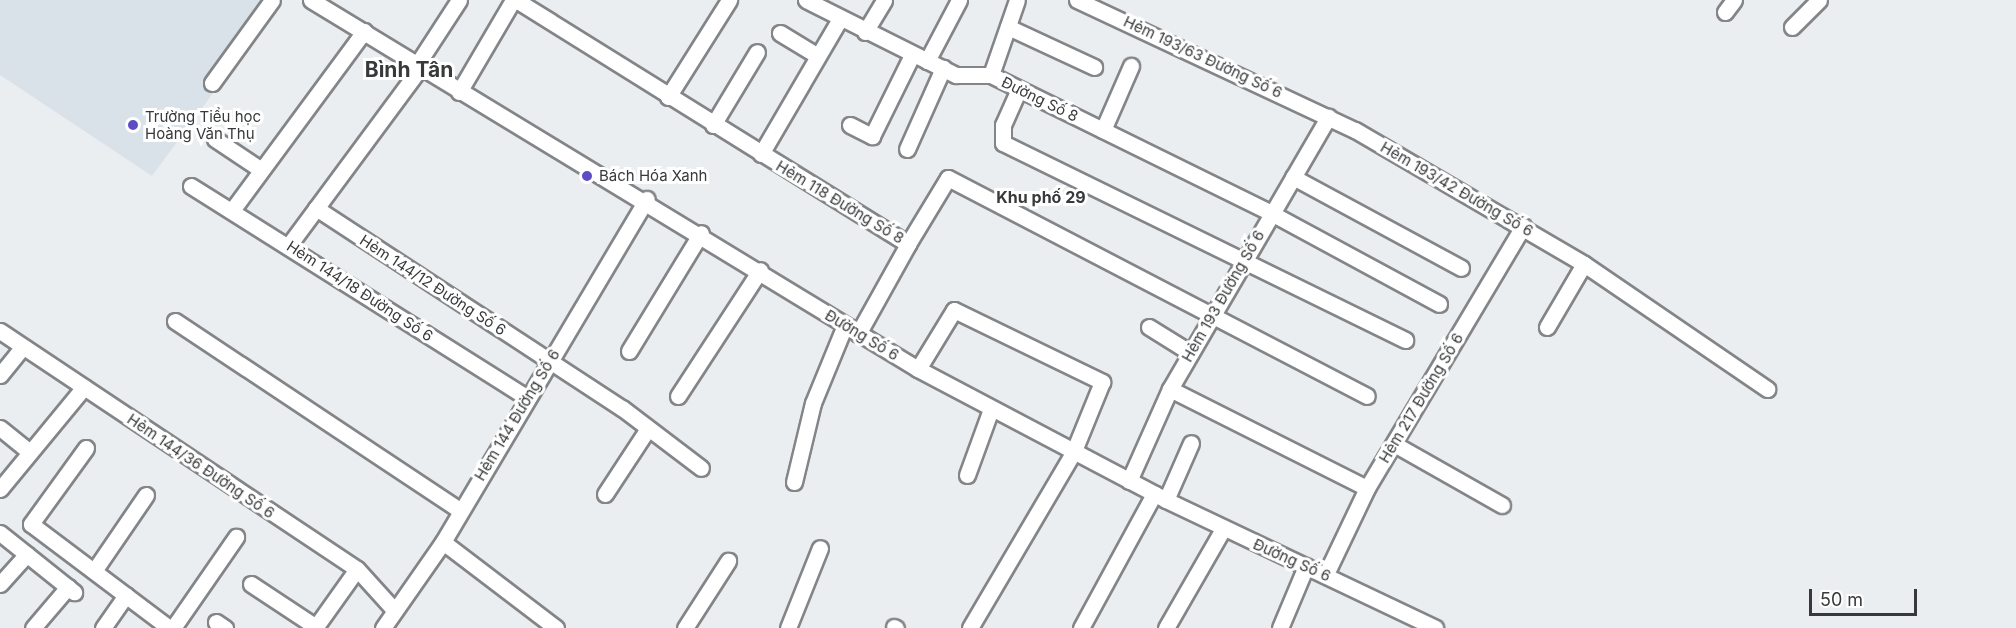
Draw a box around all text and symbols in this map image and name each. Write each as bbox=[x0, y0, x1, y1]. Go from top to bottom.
street label: Hẻm 193/63 Đường Số 6 bbox=[1121, 12, 1285, 102]
district label: Bình Tân bbox=[365, 57, 453, 83]
street label: Đường Số 8 bbox=[999, 73, 1081, 125]
place label: Trường Tiểu học Hoàng Văn Thụ bbox=[145, 107, 261, 142]
marker: Trường Tiểu học Hoàng Văn Thụ bbox=[126, 118, 140, 132]
street label: Hẻm 193/42 Đường Số 6 bbox=[1377, 138, 1537, 240]
street label: Hẻm 118 Đường Số 8 bbox=[773, 157, 907, 247]
place label: Bách Hóa Xanh bbox=[599, 167, 707, 185]
marker: Bách Hóa Xanh bbox=[580, 169, 594, 183]
district label: Khu phố 29 bbox=[996, 187, 1086, 207]
street label: Hẻm 193 Đường Số 6 bbox=[1178, 227, 1268, 365]
street label: Hẻm 144/12 Đường Số 6 bbox=[357, 231, 509, 339]
street label: Hẻm 144/18 Đường Số 6 bbox=[284, 237, 436, 345]
street label: Đường Số 6 bbox=[822, 306, 902, 364]
street label: Hẻm 217 Đường Số 6 bbox=[1375, 330, 1467, 466]
street label: Hẻm 144 Đường Số 6 bbox=[471, 346, 563, 484]
street label: Hẻm 144/36 Đường Số 6 bbox=[124, 410, 278, 522]
street label: Đường Số 6 bbox=[1250, 535, 1334, 585]
scale bar bbox=[1812, 577, 1920, 615]
text: 50 m bbox=[1820, 589, 1863, 610]

